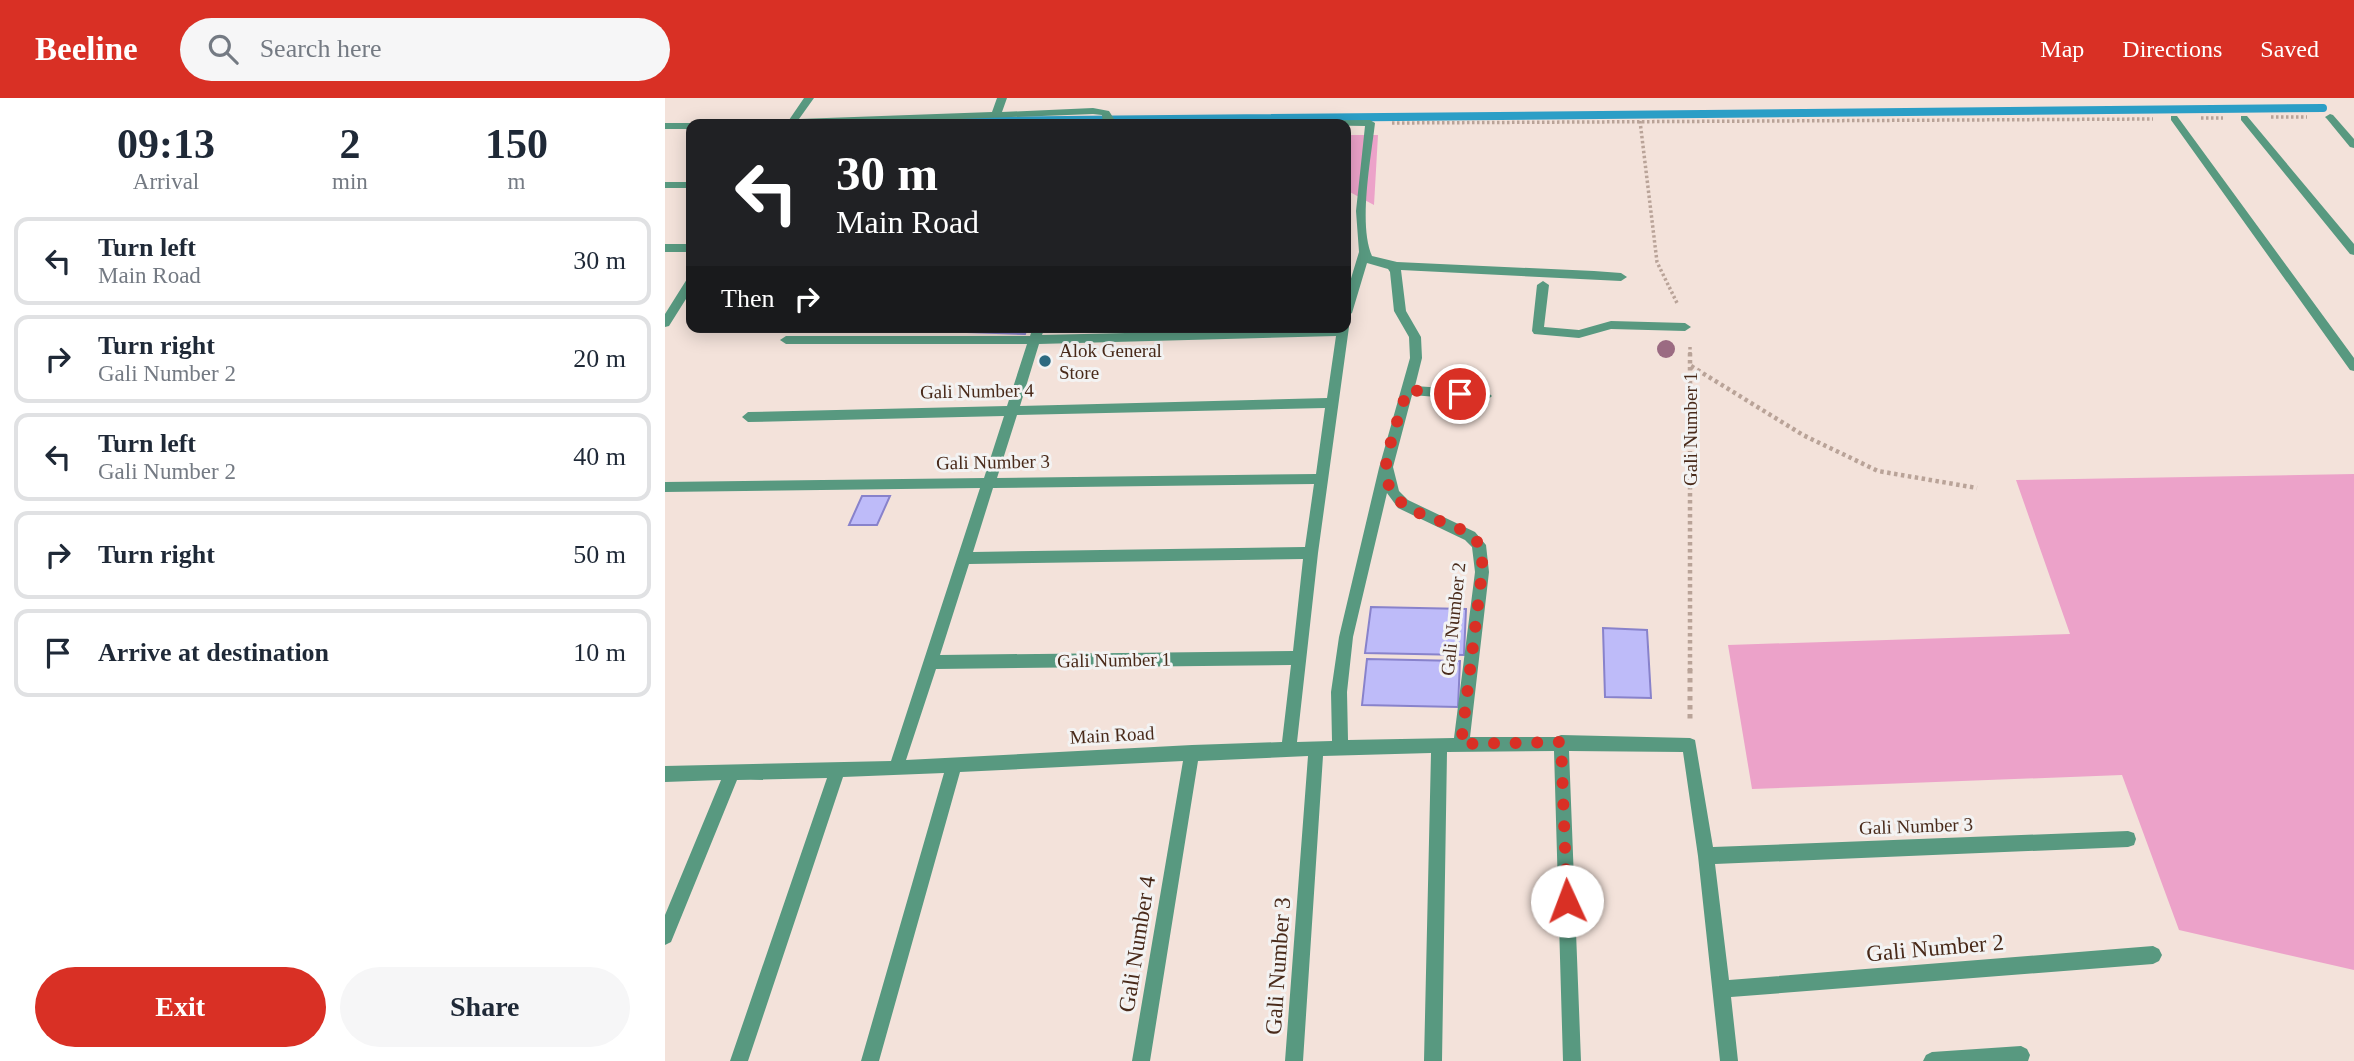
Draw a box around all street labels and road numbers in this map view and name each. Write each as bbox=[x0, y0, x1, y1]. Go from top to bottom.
street label: Gali Number 1 bbox=[1680, 372, 1701, 486]
street label: Gali Number 4 bbox=[920, 379, 1035, 402]
street label: Gali Number 3 bbox=[936, 451, 1050, 473]
street label: Gali Number 2 bbox=[1437, 561, 1469, 677]
street label: Gali Number 1 bbox=[1057, 649, 1171, 671]
street label: Main Road bbox=[1069, 722, 1155, 748]
street label: Gali Number 3 bbox=[1859, 814, 1973, 838]
street label: Gali Number 4 bbox=[1114, 873, 1160, 1014]
street label: Gali Number 3 bbox=[1261, 896, 1295, 1036]
street label: Gali Number 2 bbox=[1865, 930, 2005, 966]

